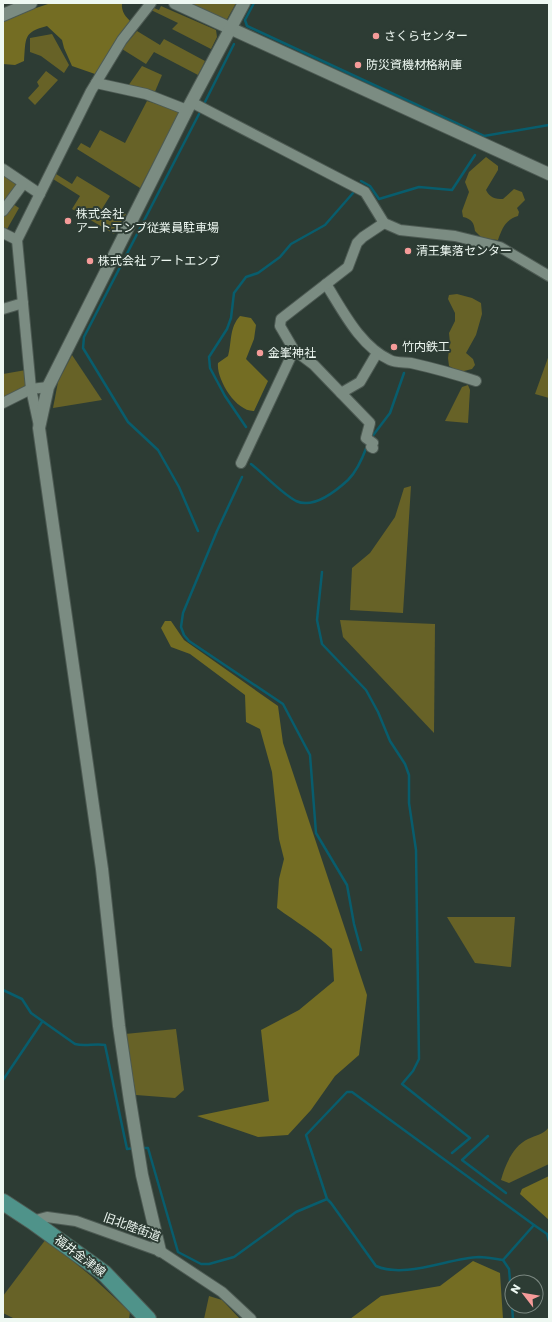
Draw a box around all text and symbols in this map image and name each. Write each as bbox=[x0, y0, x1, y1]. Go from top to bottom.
place label: さくらセンター bbox=[384, 27, 468, 44]
marker: さくらセンター bbox=[371, 31, 381, 41]
place label: 防災資機材格納庫 bbox=[366, 56, 462, 73]
marker: 防災資機材格納庫 bbox=[353, 60, 363, 70]
place label: 株式会社 アートエンブ従業員駐車場 bbox=[76, 205, 219, 236]
marker: 株式会社 アートエンブ従業員駐車場 bbox=[63, 216, 73, 226]
place label: 清王集落センター bbox=[416, 242, 512, 259]
marker: 清王集落センター bbox=[403, 246, 413, 256]
place label: 株式会社 アートエンブ bbox=[98, 252, 220, 269]
marker: 株式会社 アートエンブ bbox=[85, 256, 95, 266]
place label: 竹内鉄工 bbox=[402, 338, 450, 355]
marker: 竹内鉄工 bbox=[389, 342, 399, 352]
place label: 金峯神社 bbox=[268, 344, 316, 361]
marker: 金峯神社 bbox=[255, 348, 265, 358]
street label: 旧北陸街道 bbox=[101, 1208, 163, 1245]
street label: 福井金津線 bbox=[51, 1231, 109, 1280]
north arrow bbox=[504, 1274, 544, 1314]
text: N bbox=[506, 1281, 524, 1297]

